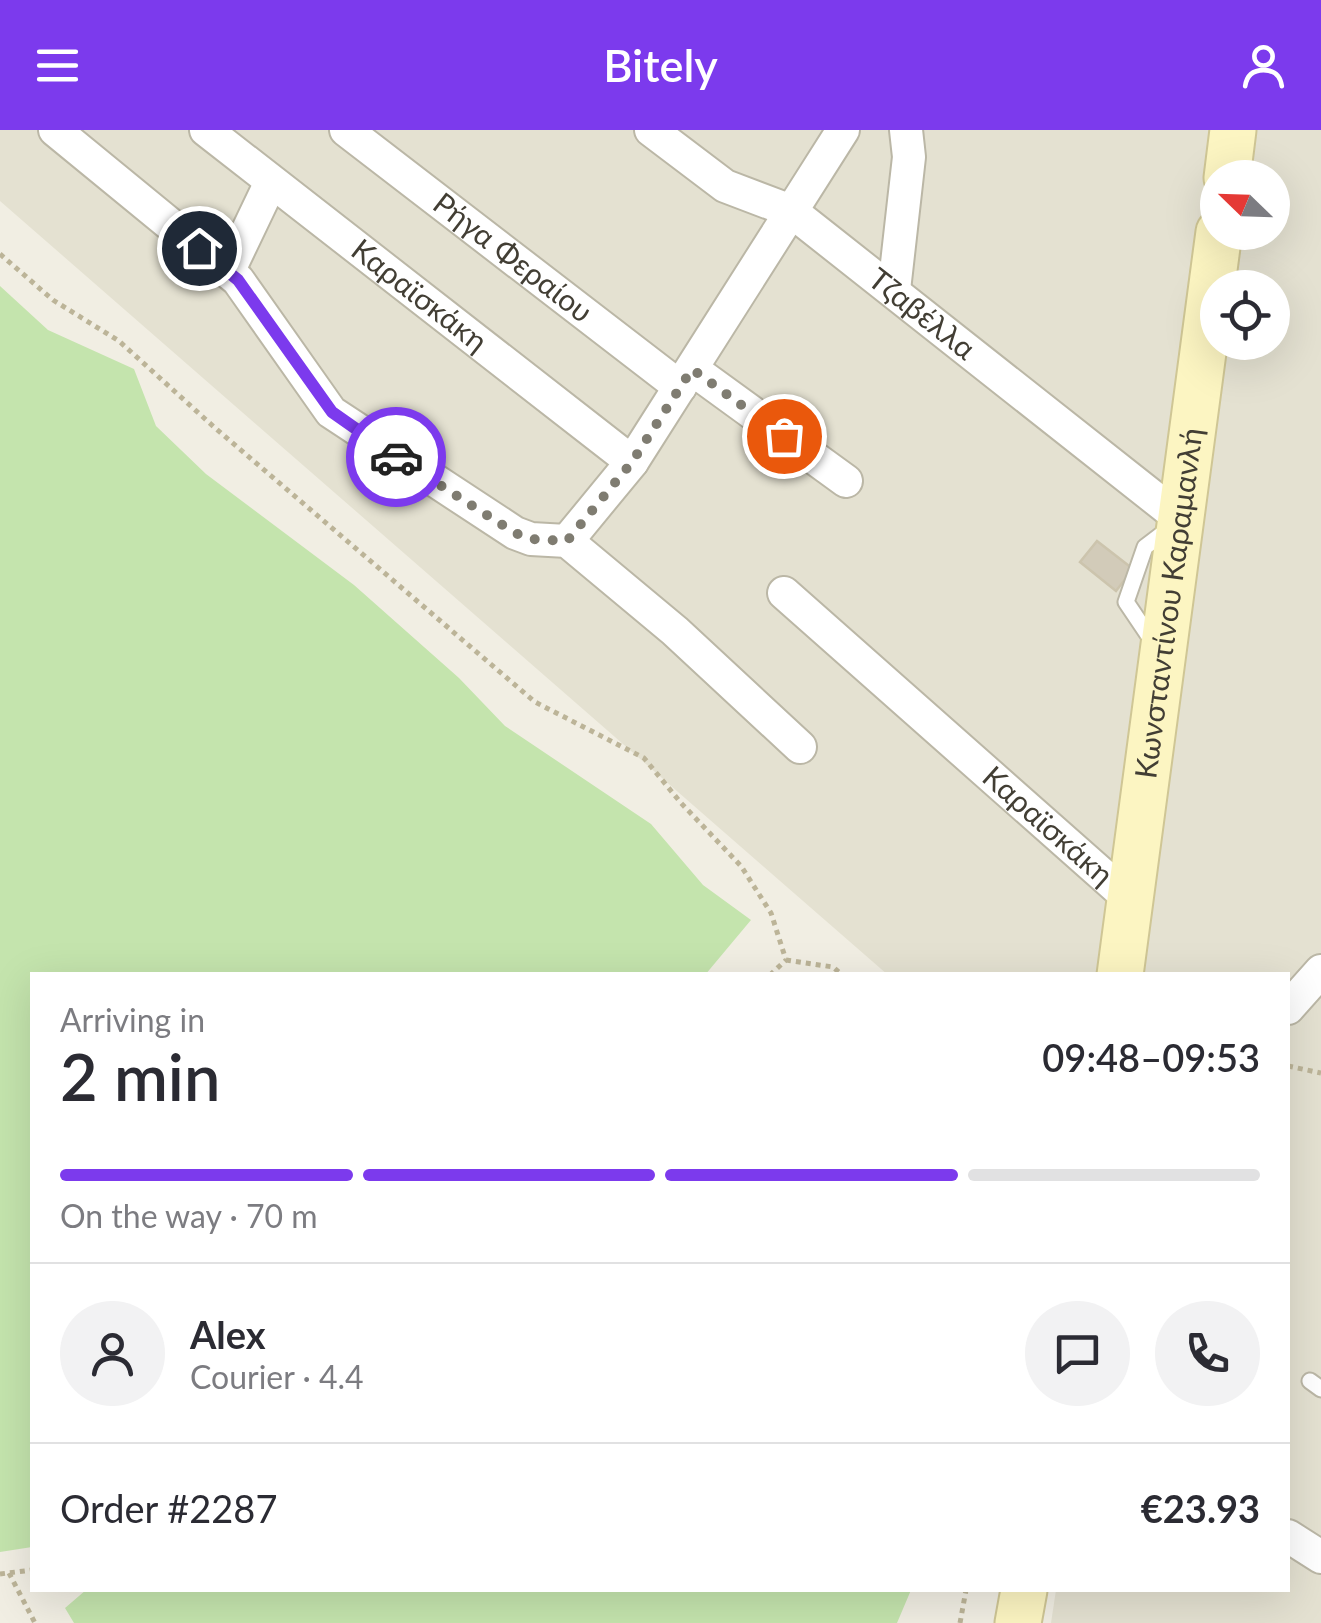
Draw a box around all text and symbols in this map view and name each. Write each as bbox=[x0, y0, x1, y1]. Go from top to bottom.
icon: menu bbox=[30, 38, 85, 93]
text: Bitely bbox=[603, 38, 718, 92]
icon: person bbox=[1236, 38, 1291, 93]
north arrow bbox=[1200, 160, 1290, 250]
map controls bbox=[1200, 160, 1290, 360]
street label: Ρήγα Φεραίου bbox=[427, 184, 600, 329]
pin bbox=[157, 206, 242, 291]
icon: home bbox=[172, 221, 227, 276]
street label: Καραϊσκάκη bbox=[345, 230, 495, 358]
street label: Τζαβέλλα bbox=[862, 259, 984, 366]
button: locate bbox=[1200, 270, 1290, 360]
pin bbox=[742, 394, 827, 479]
courier bbox=[346, 407, 446, 507]
icon: bag bbox=[757, 409, 812, 464]
street label: Κωνσταντίνου Καραμανλή bbox=[1126, 425, 1209, 781]
icon: car bbox=[369, 430, 424, 485]
street label: Καραϊσκάκη bbox=[976, 758, 1122, 892]
text: Arriving in bbox=[60, 1000, 205, 1039]
text: 09:48–09:53 bbox=[1042, 1034, 1260, 1080]
text: 2 min bbox=[60, 1037, 220, 1115]
text: On the way · 70 m bbox=[60, 1196, 318, 1235]
button: person bbox=[60, 1301, 165, 1406]
button: chat bbox=[1025, 1301, 1130, 1406]
button: phone bbox=[1155, 1301, 1260, 1406]
text: Alex bbox=[190, 1311, 266, 1357]
text: Courier · 4.4 bbox=[190, 1357, 364, 1396]
text: Order #2287 bbox=[60, 1485, 277, 1531]
text: €23.93 bbox=[1141, 1485, 1260, 1531]

